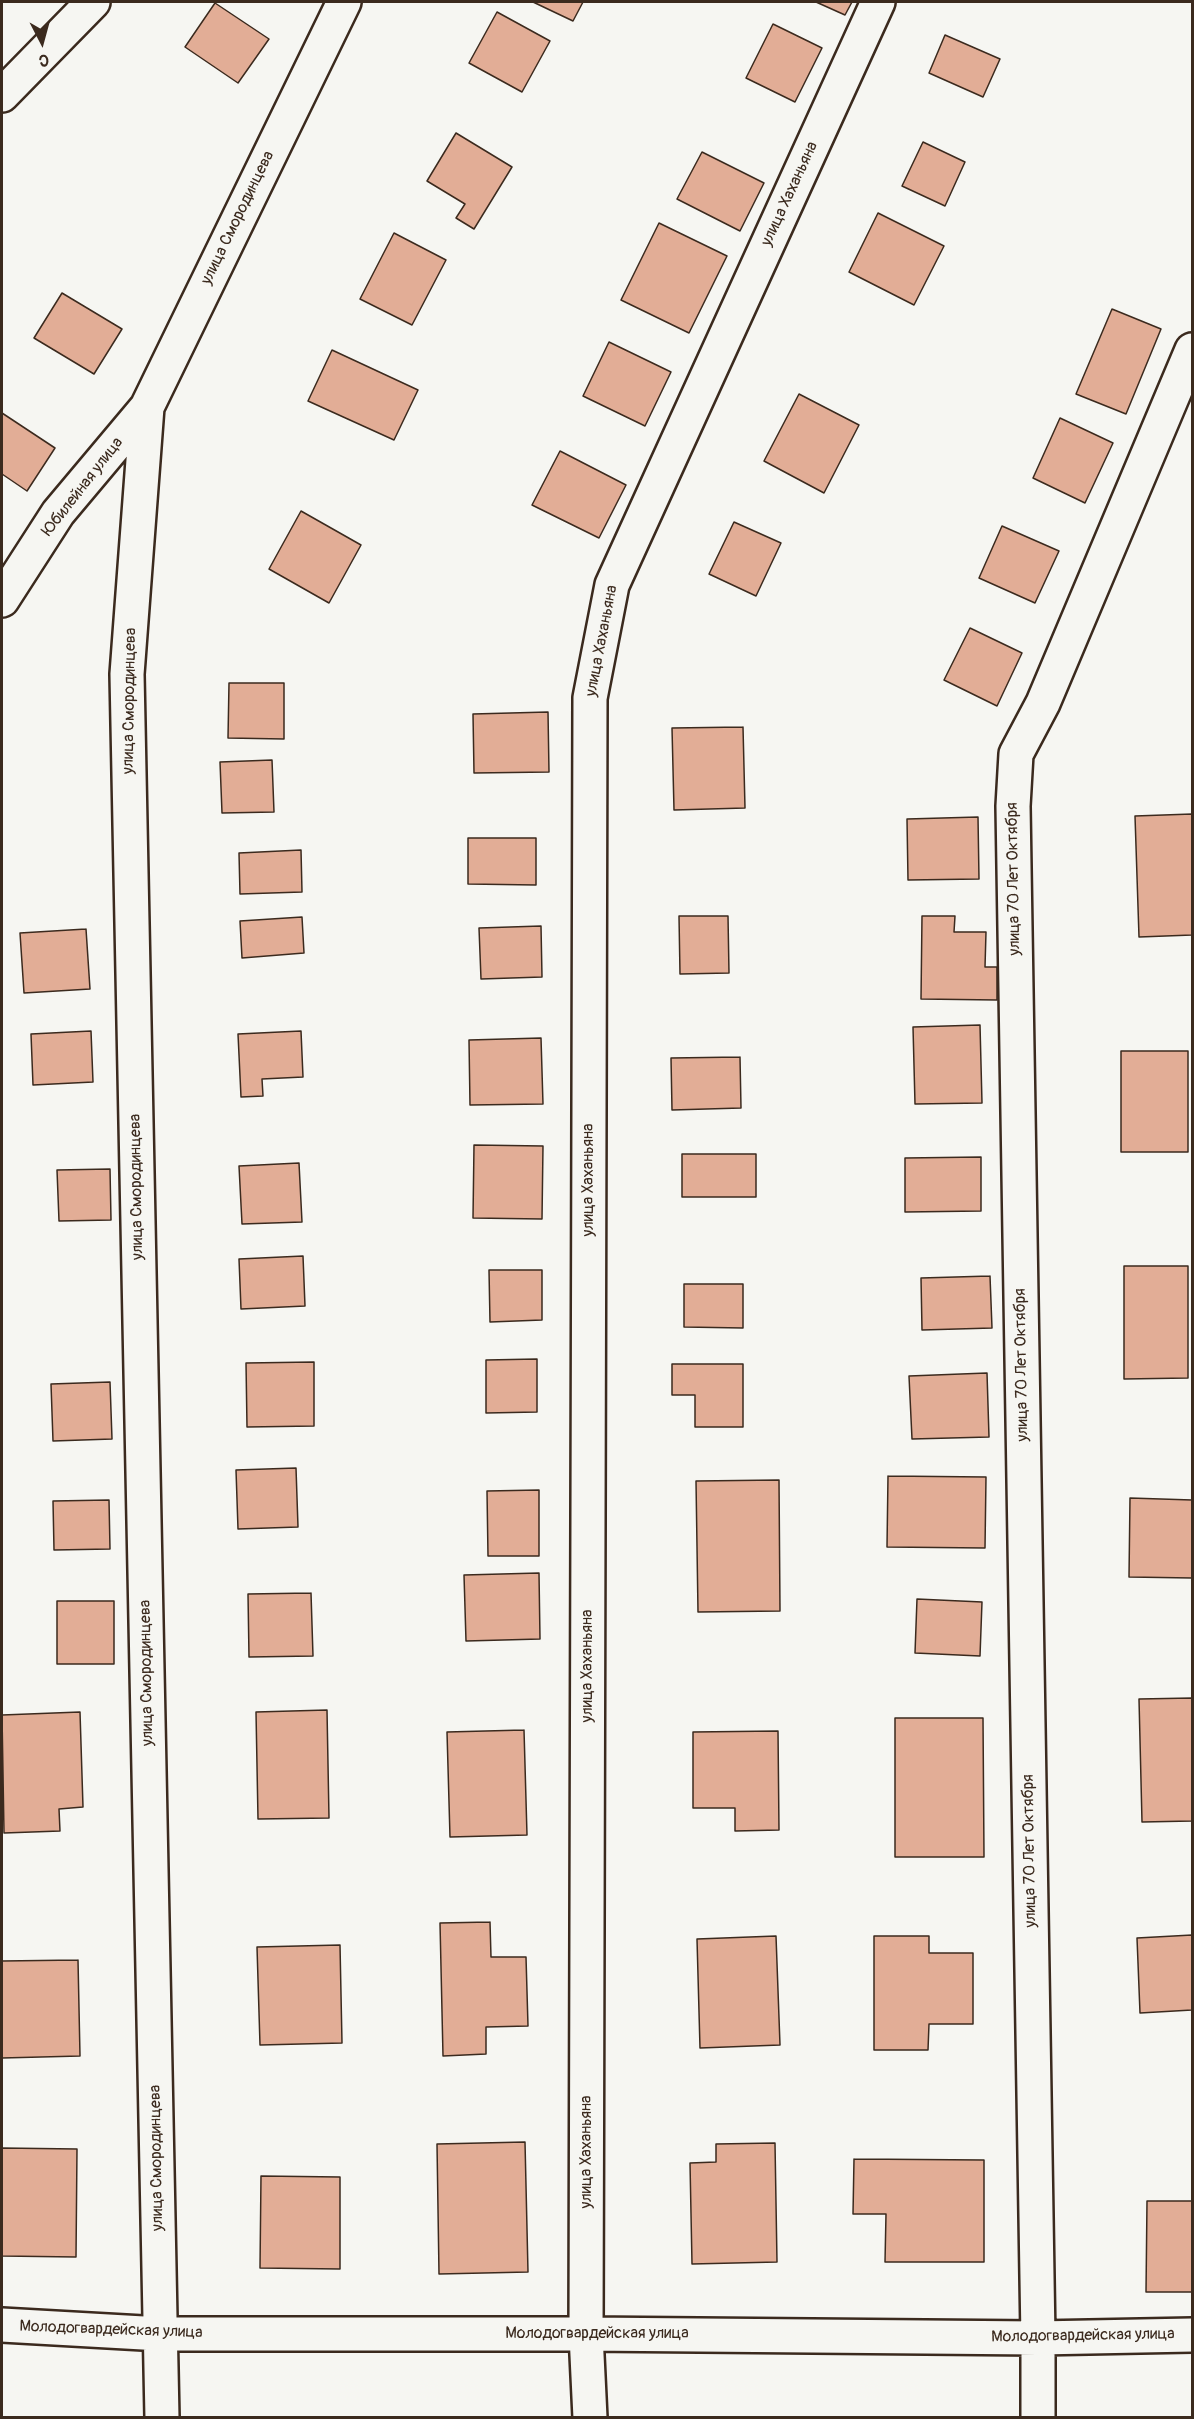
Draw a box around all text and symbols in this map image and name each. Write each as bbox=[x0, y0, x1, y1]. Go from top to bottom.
north arrow bbox=[12, 12, 72, 72]
text: С bbox=[38, 49, 50, 70]
street label: улица Хаханьяна bbox=[757, 139, 823, 249]
street label: улица Смородинцева bbox=[197, 148, 279, 288]
street label: Юбилейная улица bbox=[38, 434, 128, 540]
street label: улица Хаханьяна bbox=[582, 584, 622, 698]
street label: улица Смородинцева bbox=[119, 628, 141, 774]
street label: улица 70 Лет Октября bbox=[1003, 802, 1025, 956]
street label: улица Смородинцева bbox=[126, 1114, 148, 1260]
street label: улица Хаханьяна bbox=[579, 1123, 599, 1237]
street label: улица 70 Лет Октября bbox=[1011, 1288, 1033, 1442]
street label: улица Смородинцева bbox=[136, 1600, 158, 1746]
street label: улица Хаханьяна bbox=[578, 1609, 598, 1723]
street label: улица 70 Лет Октября bbox=[1019, 1774, 1041, 1928]
street label: улица Смородинцева bbox=[146, 2085, 168, 2231]
street label: улица Хаханьяна bbox=[577, 2095, 597, 2209]
street label: Молодогвардейская улица bbox=[19, 2317, 203, 2343]
street label: Молодогвардейская улица bbox=[505, 2324, 689, 2344]
street label: Молодогвардейская улица bbox=[991, 2325, 1175, 2347]

